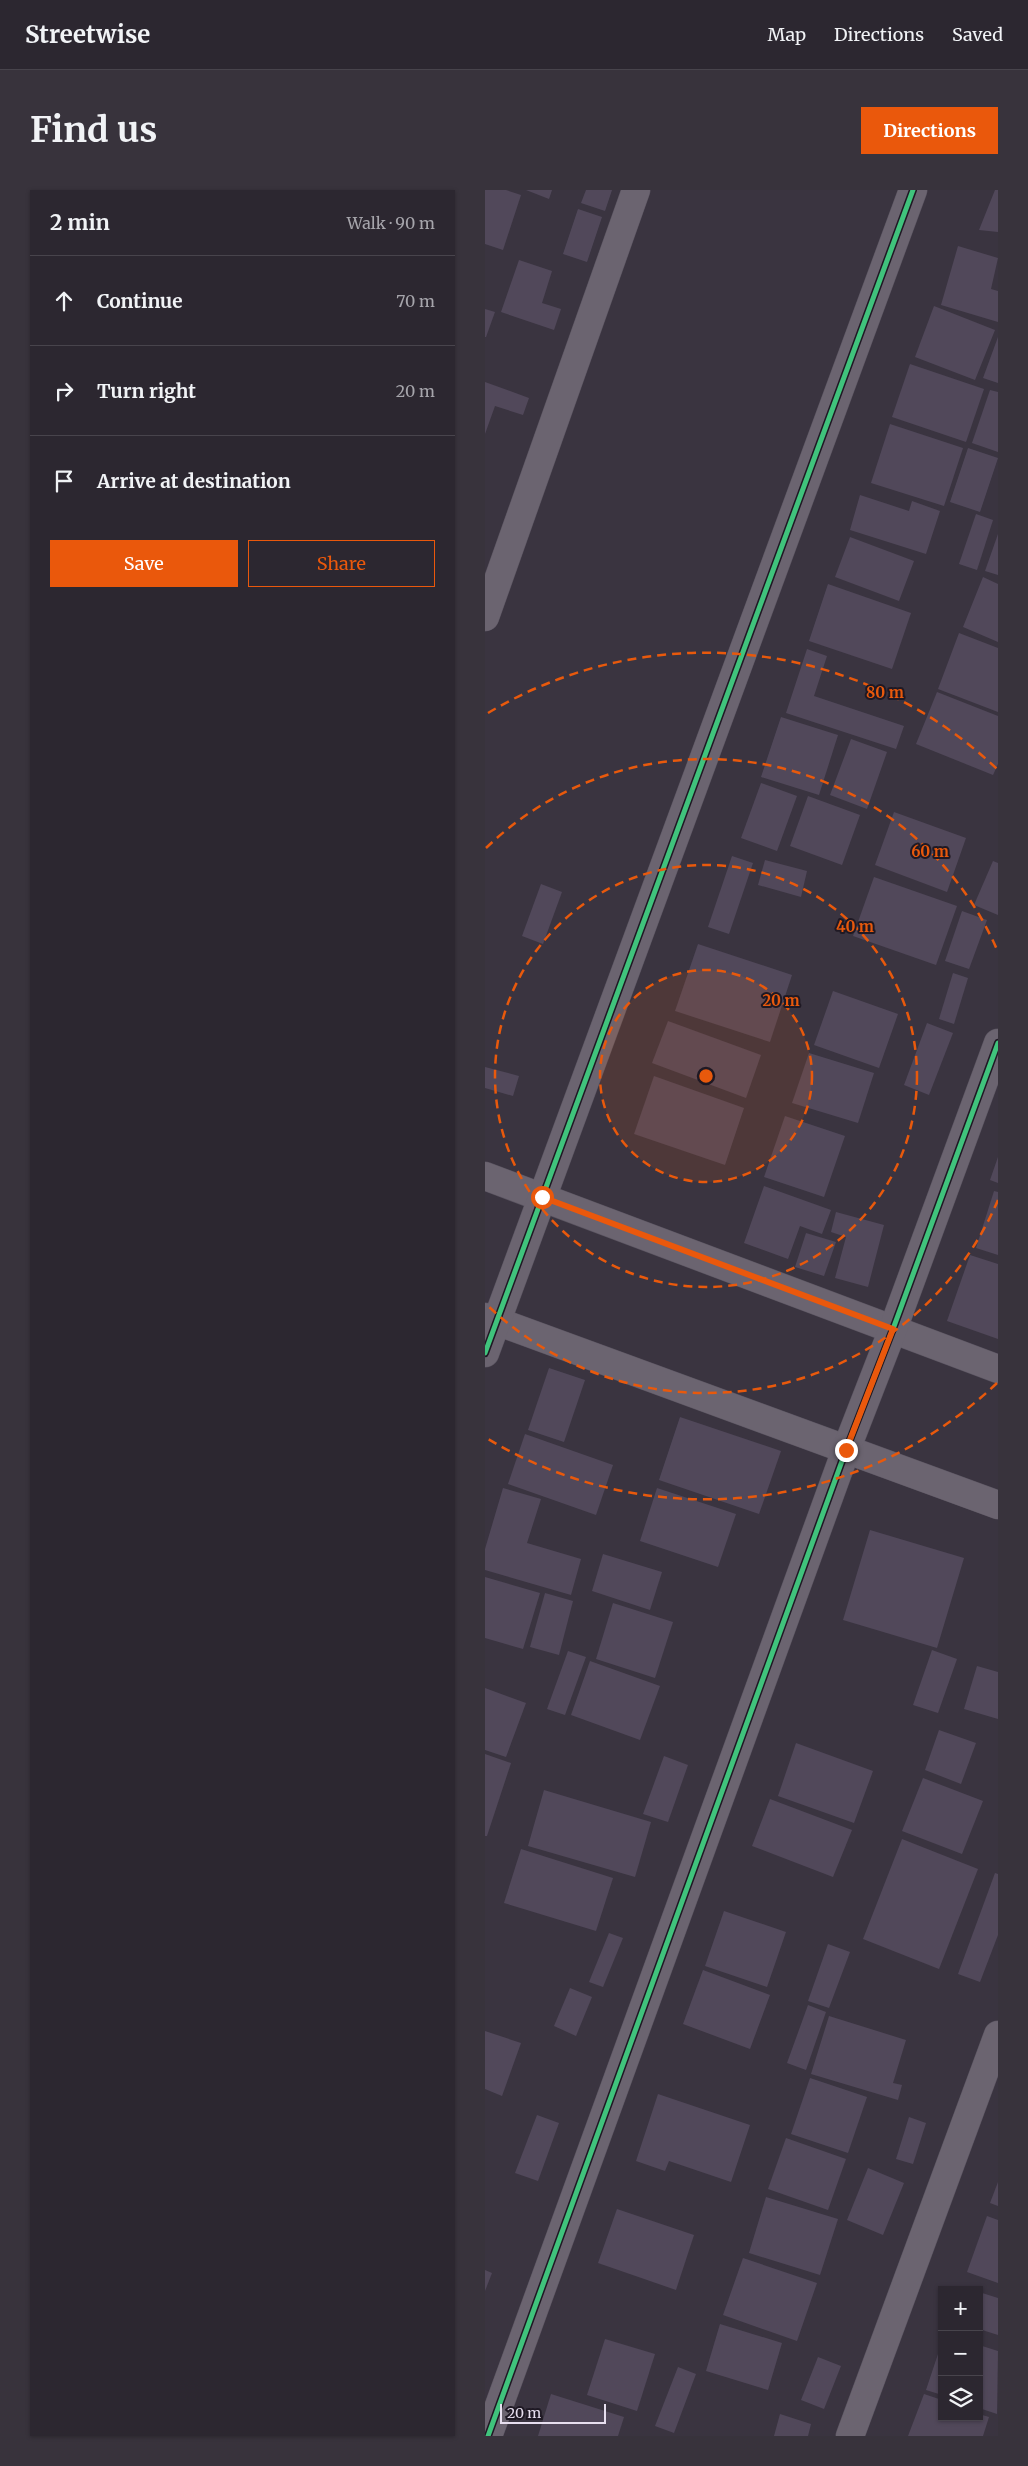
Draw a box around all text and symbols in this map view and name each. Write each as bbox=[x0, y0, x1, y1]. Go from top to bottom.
text: Streetwise bbox=[25, 19, 150, 50]
text: Map bbox=[768, 23, 806, 46]
text: Directions bbox=[834, 23, 924, 46]
text: Saved bbox=[952, 23, 1003, 46]
button: Directions bbox=[861, 107, 998, 154]
text: Find us bbox=[30, 108, 157, 152]
text: 2 min bbox=[50, 209, 110, 236]
text: Walk · 90 m bbox=[347, 213, 435, 233]
icon: ahead bbox=[50, 287, 78, 315]
text: Continue bbox=[97, 289, 183, 313]
text: 70 m bbox=[396, 291, 435, 311]
icon: right bbox=[50, 377, 78, 405]
text: Turn right bbox=[97, 379, 196, 403]
text: 20 m bbox=[396, 381, 435, 401]
icon: arrive bbox=[50, 467, 78, 495]
text: Arrive at destination bbox=[97, 469, 291, 493]
button: Save bbox=[50, 540, 238, 587]
button: Share bbox=[248, 540, 435, 587]
text: 80 m bbox=[866, 683, 904, 702]
text: 60 m bbox=[911, 842, 949, 861]
text: 40 m bbox=[836, 917, 874, 936]
text: 20 m bbox=[762, 991, 800, 1010]
centre of rings bbox=[697, 1067, 715, 1085]
route start bbox=[531, 1186, 554, 1209]
route end bbox=[835, 1439, 858, 1462]
map controls bbox=[938, 2286, 983, 2421]
button: + bbox=[938, 2286, 983, 2331]
button: − bbox=[938, 2331, 983, 2376]
button: layers bbox=[938, 2376, 983, 2421]
scale bar bbox=[500, 2401, 606, 2424]
text: 20 m bbox=[507, 2404, 541, 2422]

